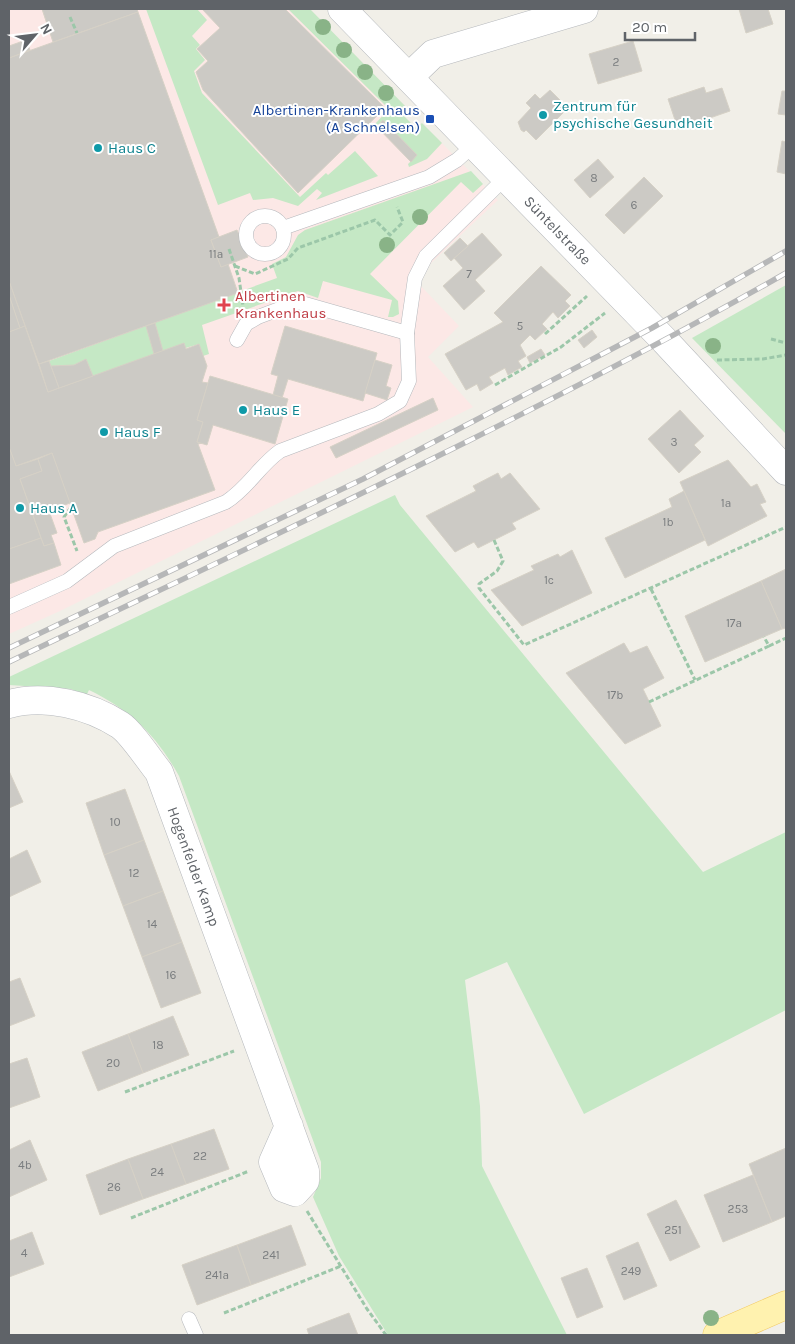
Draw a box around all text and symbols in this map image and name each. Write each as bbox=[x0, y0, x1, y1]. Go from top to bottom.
north arrow bbox=[10, 10, 60, 60]
scale bar bbox=[625, 10, 695, 42]
text: 20 m bbox=[632, 18, 667, 36]
text: N bbox=[36, 21, 56, 38]
house number: 2 bbox=[613, 55, 620, 69]
place label: Zentrum für psychische Gesundheit bbox=[553, 97, 713, 132]
place label: Albertinen-Krankenhaus (A Schnelsen) bbox=[253, 101, 420, 136]
marker: Zentrum für psychische Gesundheit bbox=[537, 109, 549, 121]
marker: Albertinen-Krankenhaus (A Schnelsen) bbox=[424, 113, 436, 125]
place label: Haus C bbox=[108, 139, 156, 157]
marker: Haus C bbox=[92, 142, 104, 154]
house number: 8 bbox=[590, 171, 598, 185]
street label: Süntelstraße bbox=[520, 192, 595, 269]
house number: 6 bbox=[631, 198, 638, 212]
house number: 11a bbox=[209, 247, 223, 261]
house number: 7 bbox=[466, 267, 472, 281]
place label: Albertinen Krankenhaus bbox=[235, 287, 326, 322]
marker: Albertinen Krankenhaus bbox=[217, 298, 231, 312]
house number: 5 bbox=[517, 319, 524, 333]
place label: Haus E bbox=[253, 401, 300, 419]
marker: Haus E bbox=[237, 404, 249, 416]
place label: Haus F bbox=[114, 423, 161, 441]
marker: Haus F bbox=[98, 426, 110, 438]
house number: 3 bbox=[670, 435, 678, 449]
house number: 1a bbox=[721, 496, 731, 510]
place label: Haus A bbox=[30, 499, 78, 517]
marker: Haus A bbox=[14, 502, 26, 514]
house number: 1b bbox=[662, 515, 674, 529]
house number: 1c bbox=[544, 573, 554, 587]
house number: 17a bbox=[726, 616, 742, 630]
house number: 17b bbox=[607, 688, 623, 702]
street label: Hogenfelder Kamp bbox=[163, 804, 224, 929]
house number: 10 bbox=[109, 815, 121, 829]
house number: 12 bbox=[129, 866, 140, 880]
house number: 14 bbox=[147, 917, 158, 931]
house number: 16 bbox=[166, 968, 177, 982]
house number: 18 bbox=[152, 1038, 164, 1052]
house number: 20 bbox=[106, 1056, 120, 1070]
house number: 22 bbox=[193, 1149, 207, 1163]
house number: 4b bbox=[18, 1158, 32, 1172]
house number: 24 bbox=[150, 1165, 164, 1179]
house number: 26 bbox=[107, 1180, 121, 1194]
house number: 253 bbox=[728, 1202, 748, 1216]
house number: 251 bbox=[664, 1223, 682, 1237]
house number: 4 bbox=[21, 1246, 28, 1260]
house number: 241 bbox=[262, 1248, 280, 1262]
house number: 249 bbox=[621, 1264, 641, 1278]
house number: 241a bbox=[205, 1268, 229, 1282]

